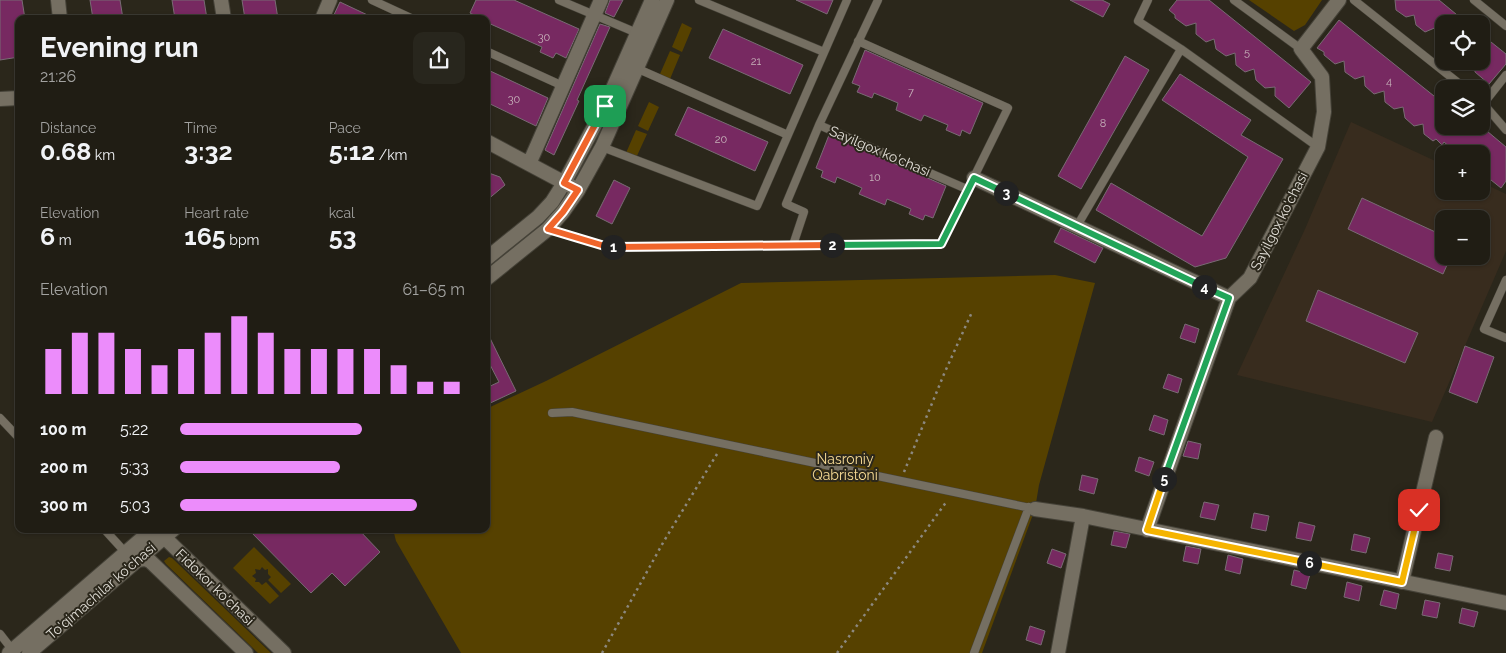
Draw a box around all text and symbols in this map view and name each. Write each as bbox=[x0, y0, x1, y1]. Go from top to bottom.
map controls bbox=[1435, 15, 1490, 265]
button: locate bbox=[1435, 15, 1490, 70]
text: Evening run bbox=[40, 31, 199, 64]
house number: 30 bbox=[538, 31, 551, 44]
button: share bbox=[413, 32, 465, 84]
house number: 5 bbox=[1244, 46, 1250, 59]
house number: 21 bbox=[751, 55, 762, 68]
text: 21:26 bbox=[40, 67, 76, 86]
house number: 4 bbox=[1386, 75, 1392, 88]
button: layers bbox=[1435, 80, 1490, 135]
pin bbox=[584, 85, 626, 127]
house number: 7 bbox=[908, 86, 914, 99]
icon: arrive bbox=[591, 92, 619, 120]
house number: 30 bbox=[508, 93, 521, 106]
house number: 8 bbox=[1100, 117, 1106, 130]
text: Distance bbox=[40, 120, 96, 136]
text: Time bbox=[184, 120, 217, 136]
text: Pace bbox=[329, 120, 361, 136]
street label: Sayilgox ko'chasi bbox=[827, 122, 933, 180]
house number: 20 bbox=[715, 133, 727, 146]
text: 0.68 bbox=[40, 136, 91, 166]
text: 3:32 bbox=[184, 136, 233, 166]
text: 5:12 bbox=[329, 136, 375, 166]
button: + bbox=[1435, 145, 1490, 200]
text: km bbox=[91, 147, 115, 163]
text: /km bbox=[375, 147, 407, 163]
street label: Sayilgox ko'chasi bbox=[1247, 169, 1311, 273]
house number: 10 bbox=[869, 171, 881, 184]
pin: 3 bbox=[994, 180, 1018, 206]
text: 3 bbox=[1003, 185, 1010, 201]
text: Elevation bbox=[40, 205, 99, 221]
text: Heart rate bbox=[184, 205, 249, 221]
text: kcal bbox=[329, 205, 355, 221]
button: − bbox=[1435, 210, 1490, 265]
text: 6 bbox=[40, 221, 55, 251]
text: 165 bbox=[184, 221, 226, 251]
text: 53 bbox=[329, 221, 356, 251]
text: m bbox=[55, 232, 72, 248]
text: bpm bbox=[226, 232, 259, 248]
pin: 2 bbox=[820, 232, 844, 258]
pin: 1 bbox=[600, 234, 626, 260]
text: 2 bbox=[829, 237, 836, 253]
text: 1 bbox=[610, 239, 617, 255]
pin: 4 bbox=[1192, 274, 1216, 300]
text: 4 bbox=[1201, 279, 1209, 295]
text: Elevation bbox=[40, 280, 108, 299]
text: 61–65 m bbox=[402, 280, 465, 299]
text: 100 m bbox=[40, 420, 86, 439]
text: 5:22 bbox=[120, 420, 148, 439]
park label: Nasroniy Qabristoni bbox=[812, 451, 878, 483]
text: 200 m bbox=[40, 458, 87, 477]
text: 5:33 bbox=[120, 458, 149, 477]
pin: 5 bbox=[1152, 466, 1176, 492]
text: 5 bbox=[1161, 471, 1168, 487]
pin bbox=[1398, 489, 1440, 531]
text: 300 m bbox=[40, 496, 87, 515]
text: 5:03 bbox=[120, 496, 150, 515]
icon: check bbox=[1405, 496, 1433, 524]
street label: To'qimachilar ko'chasi bbox=[43, 539, 159, 643]
street label: Fidokor ko'chasi bbox=[173, 546, 257, 628]
pin: 6 bbox=[1296, 550, 1322, 576]
text: 6 bbox=[1305, 555, 1314, 571]

